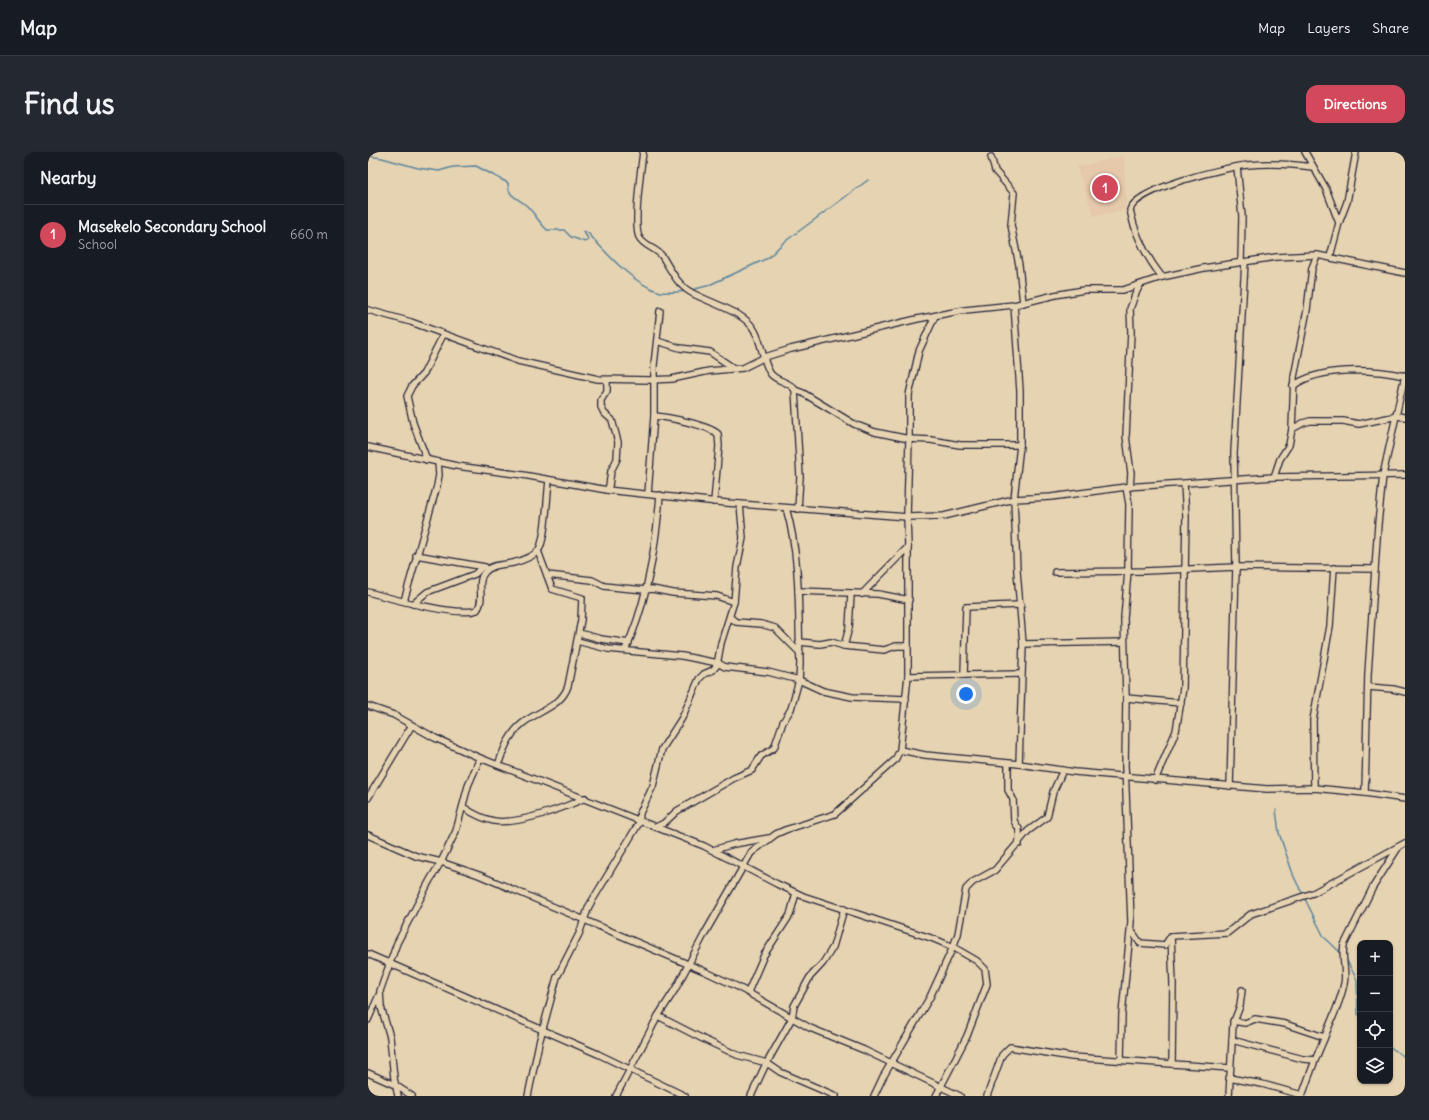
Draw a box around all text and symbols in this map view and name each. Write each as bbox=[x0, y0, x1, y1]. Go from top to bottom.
text: Map bbox=[20, 16, 57, 40]
text: Map bbox=[1258, 19, 1285, 37]
text: Layers bbox=[1307, 19, 1350, 37]
text: Share bbox=[1372, 19, 1409, 37]
button: Directions bbox=[1306, 85, 1405, 123]
text: Find us bbox=[24, 86, 115, 122]
text: Nearby bbox=[40, 167, 96, 189]
pin: 1 bbox=[1092, 173, 1118, 203]
text: Masekelo Secondary School bbox=[78, 217, 266, 236]
text: 1 bbox=[50, 226, 56, 243]
text: 660 m bbox=[290, 226, 328, 243]
text: School bbox=[78, 236, 117, 253]
your location bbox=[956, 684, 976, 704]
map controls bbox=[1357, 940, 1393, 1084]
button: + bbox=[1357, 940, 1393, 976]
button: − bbox=[1357, 976, 1393, 1012]
button: locate bbox=[1357, 1012, 1393, 1048]
button: layers bbox=[1357, 1048, 1393, 1084]

